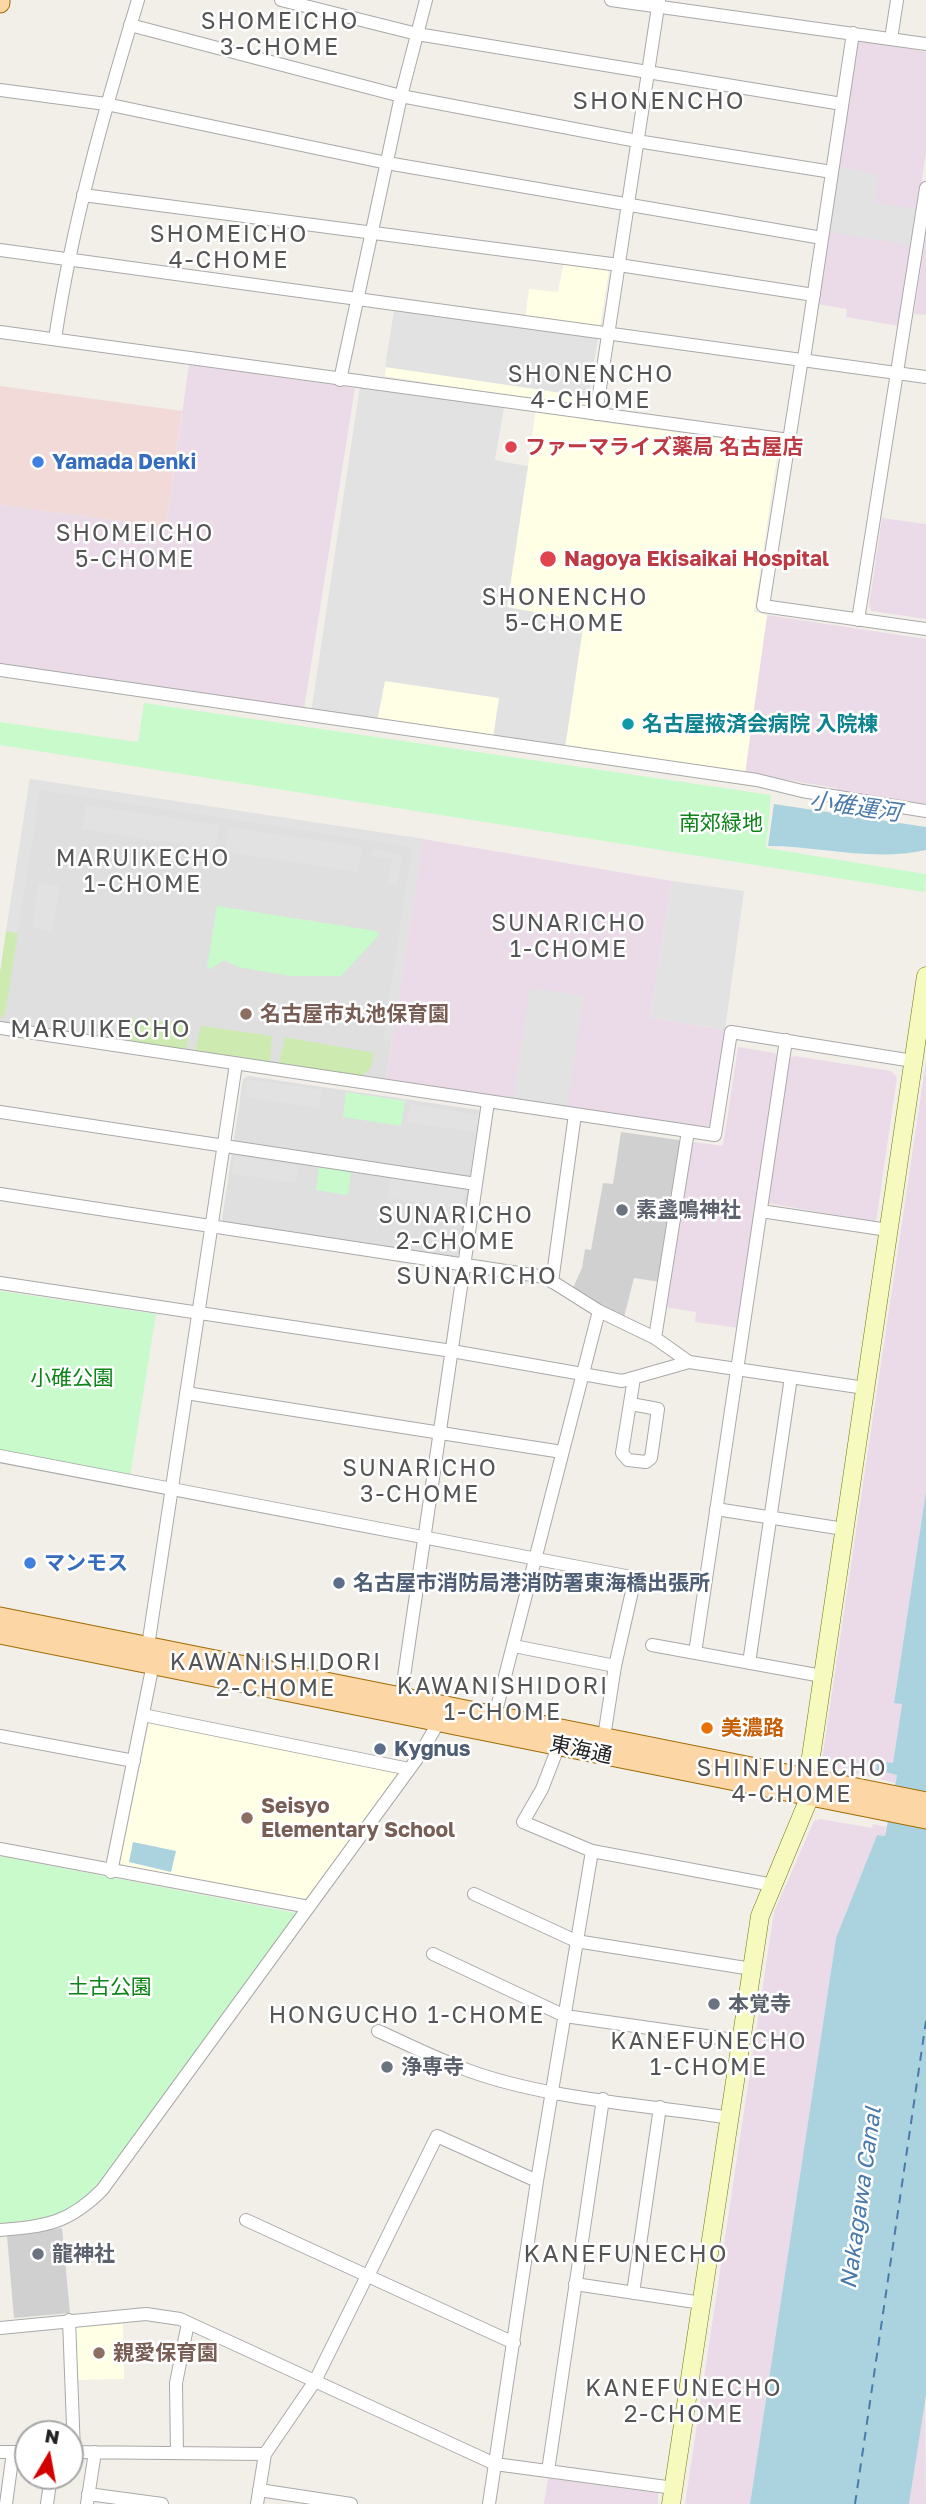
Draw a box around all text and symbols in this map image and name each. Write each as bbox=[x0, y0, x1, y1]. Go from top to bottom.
district label: SHOMEICHO 3-CHOME bbox=[202, 8, 358, 62]
district label: SHONENCHO bbox=[574, 87, 744, 115]
district label: SHOMEICHO 4-CHOME bbox=[151, 221, 307, 275]
district label: SHONENCHO 4-CHOME bbox=[509, 361, 673, 415]
place label: ファーマライズ薬局 名古屋店 bbox=[525, 434, 803, 460]
marker: ファーマライズ薬局 名古屋店 bbox=[503, 439, 519, 455]
place label: Yamada Denki bbox=[52, 449, 196, 475]
marker: Yamada Denki bbox=[30, 454, 46, 470]
district label: SHOMEICHO 5-CHOME bbox=[57, 520, 213, 574]
place label: Nagoya Ekisaikai Hospital bbox=[564, 546, 829, 572]
marker: Nagoya Ekisaikai Hospital bbox=[538, 549, 558, 569]
district label: SHONENCHO 5-CHOME bbox=[483, 584, 647, 638]
place label: 名古屋掖済会病院 入院棟 bbox=[642, 711, 878, 737]
marker: 名古屋掖済会病院 入院棟 bbox=[620, 716, 636, 732]
water label: 小碓運河 bbox=[808, 787, 902, 827]
park label: 南郊緑地 bbox=[679, 810, 763, 836]
district label: MARUIKECHO 1-CHOME bbox=[57, 845, 229, 899]
district label: SUNARICHO 1-CHOME bbox=[492, 910, 646, 964]
place label: 名古屋市丸池保育園 bbox=[260, 1001, 449, 1027]
marker: 名古屋市丸池保育園 bbox=[238, 1006, 254, 1022]
district label: MARUIKECHO bbox=[12, 1015, 190, 1043]
place label: 素盞鳴神社 bbox=[636, 1197, 741, 1223]
district label: SUNARICHO 2-CHOME bbox=[379, 1202, 533, 1256]
marker: 素盞鳴神社 bbox=[614, 1202, 630, 1218]
district label: SUNARICHO bbox=[397, 1262, 557, 1290]
park label: 小碓公園 bbox=[30, 1365, 114, 1391]
district label: SUNARICHO 3-CHOME bbox=[343, 1455, 497, 1509]
place label: マンモス bbox=[44, 1550, 128, 1576]
marker: マンモス bbox=[22, 1555, 38, 1571]
place label: 名古屋市消防局港消防署東海橋出張所 bbox=[353, 1570, 710, 1596]
marker: 名古屋市消防局港消防署東海橋出張所 bbox=[331, 1575, 347, 1591]
district label: KAWANISHIDORI 2-CHOME bbox=[171, 1649, 381, 1703]
district label: KAWANISHIDORI 1-CHOME bbox=[398, 1673, 608, 1727]
place label: 美濃路 bbox=[721, 1715, 784, 1741]
marker: 美濃路 bbox=[699, 1720, 715, 1736]
street label: 東海通 bbox=[548, 1731, 614, 1769]
place label: Kygnus bbox=[394, 1736, 471, 1762]
marker: Kygnus bbox=[372, 1741, 388, 1757]
district label: SHINFUNECHO 4-CHOME bbox=[698, 1755, 886, 1809]
place label: Seisyo Elementary School bbox=[261, 1793, 455, 1843]
marker: Seisyo Elementary School bbox=[239, 1810, 255, 1826]
park label: 土古公園 bbox=[68, 1974, 152, 2000]
place label: 本覚寺 bbox=[728, 1991, 791, 2017]
marker: 本覚寺 bbox=[706, 1996, 722, 2012]
district label: HONGUCHO 1-CHOME bbox=[271, 2002, 543, 2030]
district label: KANEFUNECHO 1-CHOME bbox=[612, 2028, 806, 2082]
place label: 浄専寺 bbox=[401, 2054, 464, 2080]
marker: 浄専寺 bbox=[379, 2059, 395, 2075]
water label: Nakagawa Canal bbox=[835, 2105, 887, 2291]
district label: KANEFUNECHO bbox=[525, 2240, 727, 2268]
place label: 龍神社 bbox=[52, 2241, 115, 2267]
marker: 龍神社 bbox=[30, 2246, 46, 2262]
place label: 親愛保育園 bbox=[113, 2340, 218, 2366]
marker: 親愛保育園 bbox=[91, 2345, 107, 2361]
district label: KANEFUNECHO 2-CHOME bbox=[587, 2375, 781, 2429]
north arrow bbox=[14, 2420, 84, 2490]
text: N bbox=[43, 2423, 61, 2448]

